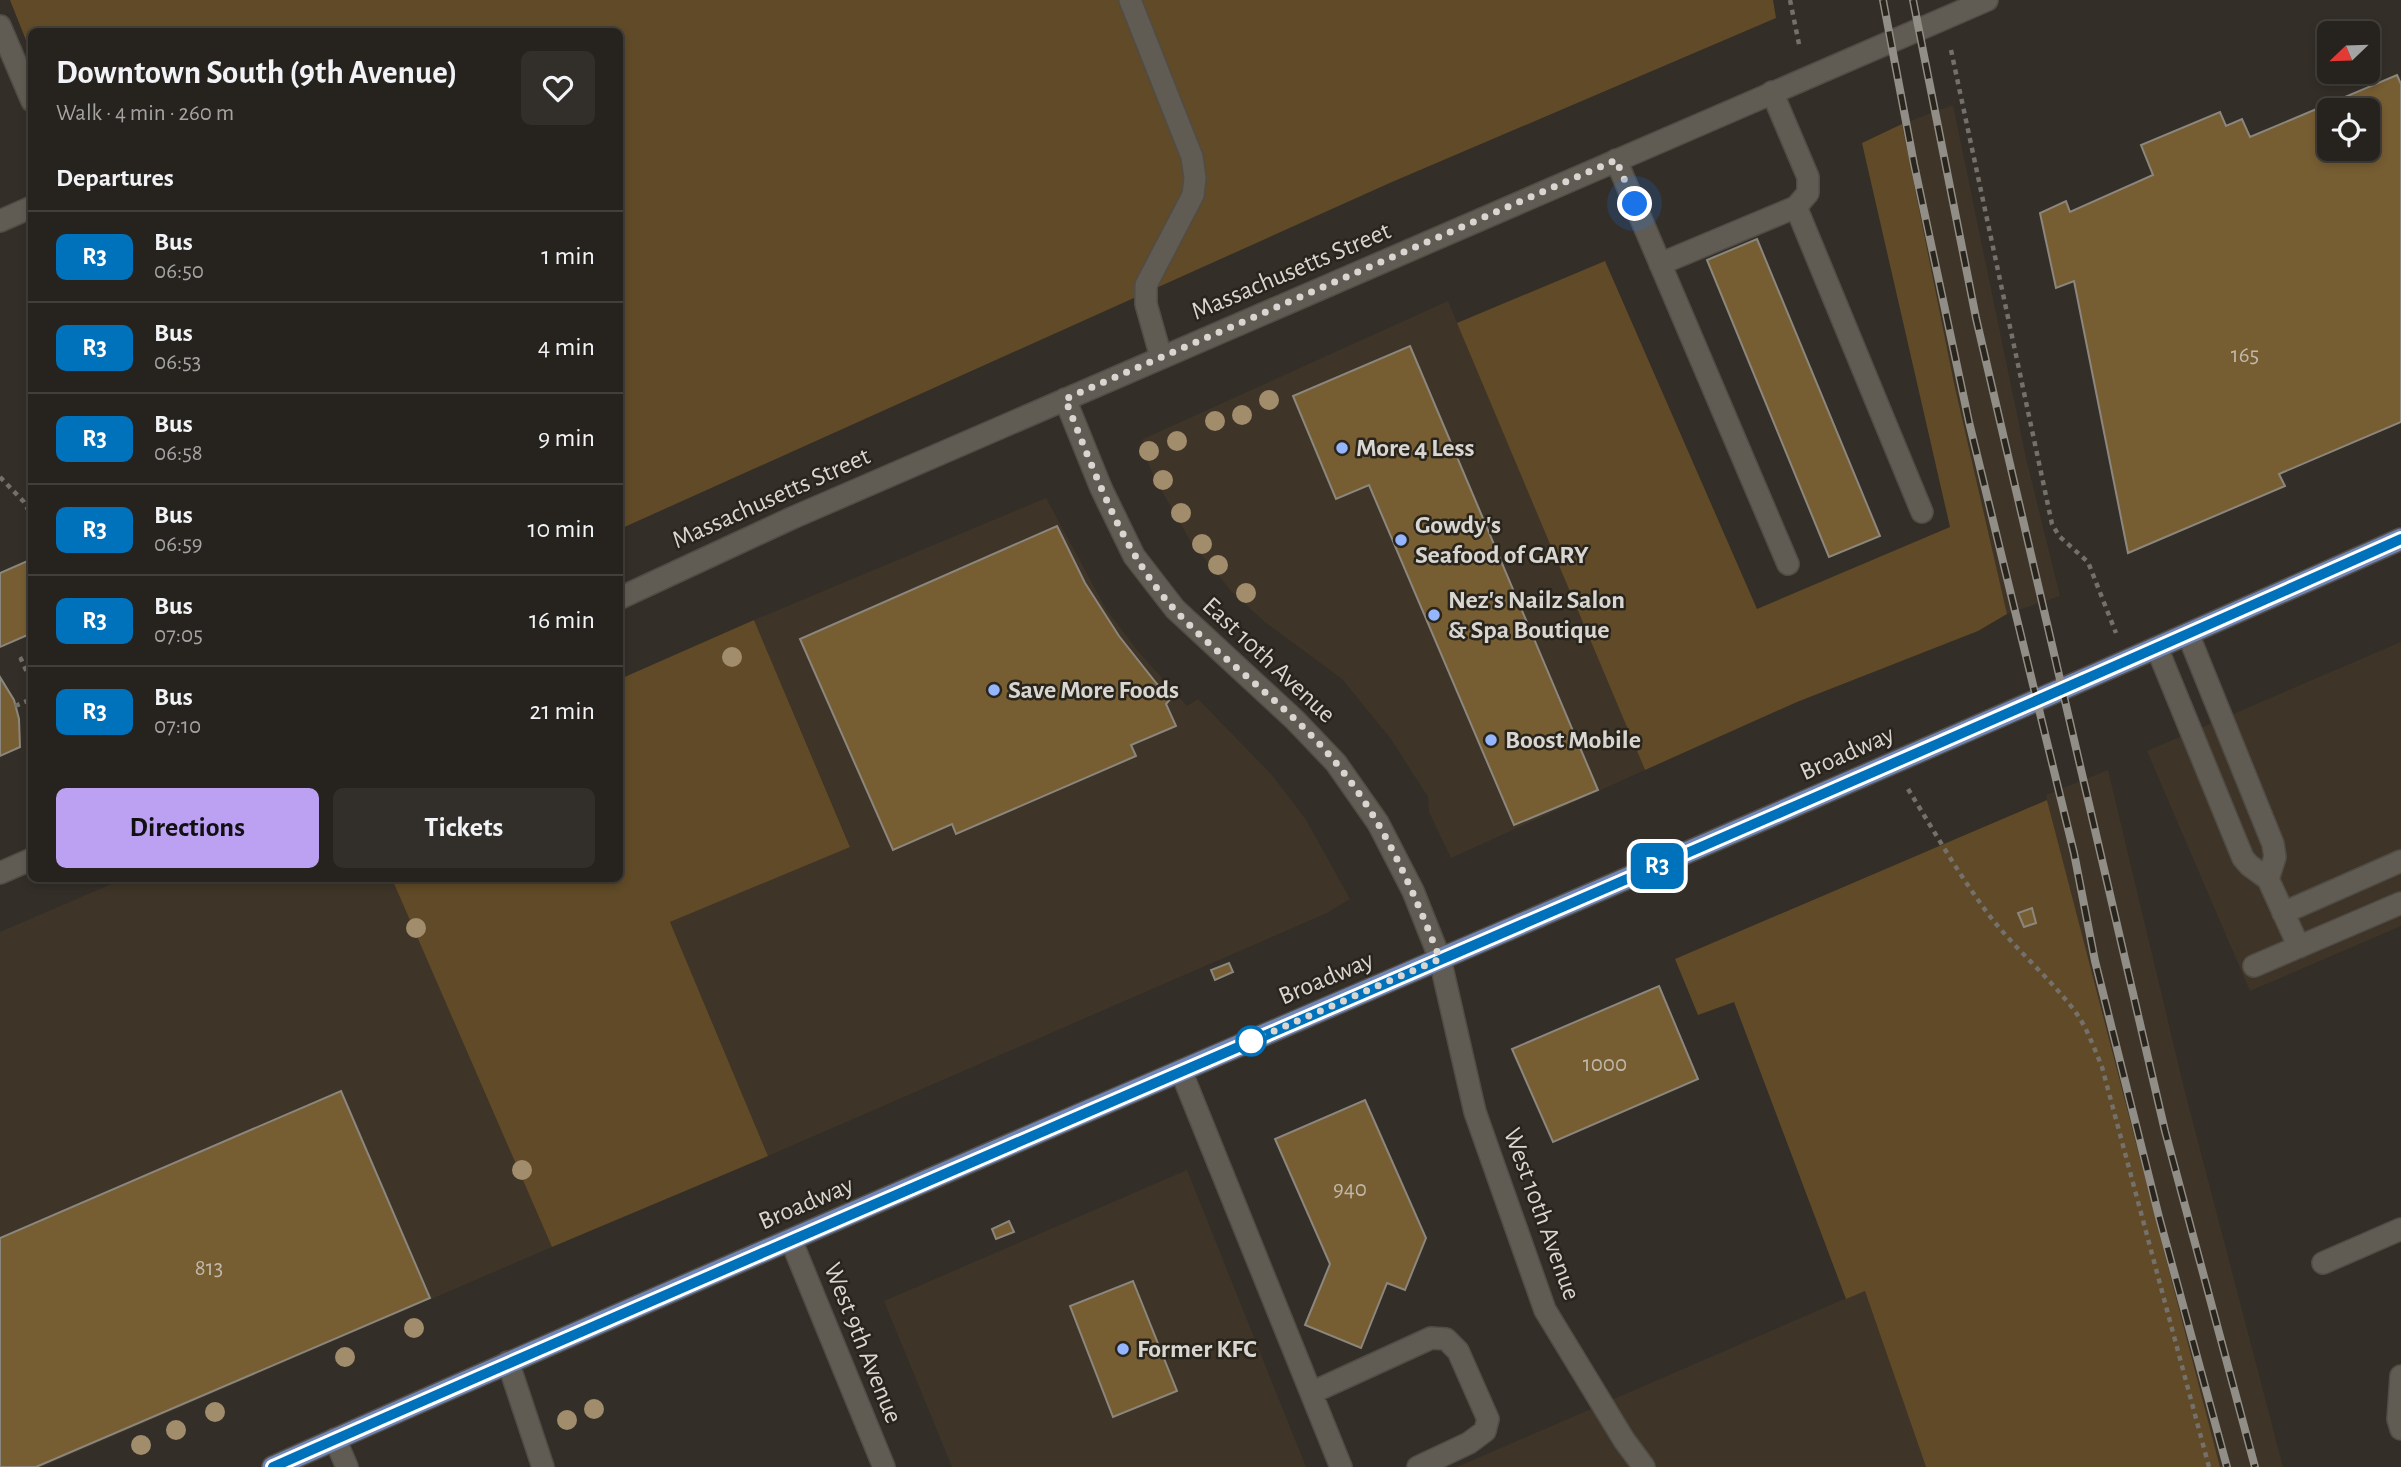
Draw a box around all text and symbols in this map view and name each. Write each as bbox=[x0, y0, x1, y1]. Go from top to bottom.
north arrow bbox=[2317, 21, 2380, 84]
map controls bbox=[2317, 21, 2380, 161]
button: heart bbox=[521, 51, 595, 125]
text: Downtown South (9th Avenue) bbox=[56, 57, 458, 90]
button: locate bbox=[2317, 98, 2380, 161]
text: Walk · 4 min · 260 m bbox=[56, 102, 234, 125]
text: Departures bbox=[56, 165, 174, 191]
your location bbox=[1617, 186, 1652, 221]
street label: Massachusetts Street bbox=[1188, 217, 1394, 325]
text: Bus bbox=[154, 229, 193, 255]
text: 1 min bbox=[541, 243, 595, 269]
text: R3 bbox=[82, 245, 107, 269]
text: 06:50 bbox=[154, 260, 204, 283]
text: Bus bbox=[154, 320, 193, 346]
text: 4 min bbox=[538, 334, 595, 360]
text: R3 bbox=[82, 336, 107, 360]
house number: 165 bbox=[2231, 344, 2259, 367]
text: 06:53 bbox=[154, 351, 201, 374]
text: Bus bbox=[154, 411, 193, 437]
text: 9 min bbox=[538, 425, 595, 451]
text: R3 bbox=[82, 427, 107, 451]
place label: More 4 Less bbox=[1356, 435, 1475, 461]
marker: More 4 Less bbox=[1334, 440, 1350, 456]
text: 06:58 bbox=[154, 442, 203, 465]
street label: Massachusetts Street bbox=[668, 443, 874, 553]
text: Bus bbox=[154, 502, 193, 528]
place label: Gowdy's Seafood of GARY bbox=[1415, 512, 1589, 568]
text: 10 min bbox=[528, 516, 595, 542]
text: R3 bbox=[82, 518, 107, 542]
marker: Gowdy's Seafood of GARY bbox=[1393, 532, 1409, 548]
text: 06:59 bbox=[154, 533, 203, 556]
place label: Nez's Nailz Salon & Spa Boutique bbox=[1448, 587, 1625, 643]
street label: East 10th Avenue bbox=[1198, 592, 1340, 728]
text: Bus bbox=[154, 593, 193, 619]
text: 16 min bbox=[529, 607, 595, 633]
marker: Nez's Nailz Salon & Spa Boutique bbox=[1426, 607, 1442, 623]
text: R3 bbox=[82, 609, 107, 633]
text: 07:05 bbox=[154, 624, 203, 647]
place label: Save More Foods bbox=[1008, 677, 1179, 703]
marker: Save More Foods bbox=[986, 682, 1002, 698]
text: Bus bbox=[154, 684, 193, 710]
text: 21 min bbox=[529, 698, 595, 724]
text: R3 bbox=[82, 700, 107, 724]
text: 07:10 bbox=[154, 715, 201, 738]
street label: Broadway bbox=[1796, 721, 1898, 785]
place label: Boost Mobile bbox=[1505, 727, 1641, 753]
marker: Boost Mobile bbox=[1483, 732, 1499, 748]
button: Directions bbox=[56, 788, 319, 868]
button: Tickets bbox=[333, 788, 595, 868]
line badge: R3 bbox=[1626, 843, 1688, 889]
text: R3 bbox=[1645, 854, 1669, 878]
street label: Broadway bbox=[1275, 946, 1377, 1010]
unlabelled marker bbox=[1236, 1026, 1266, 1056]
house number: 1000 bbox=[1583, 1053, 1627, 1076]
street label: West 10th Avenue bbox=[1499, 1125, 1585, 1303]
street label: Broadway bbox=[755, 1171, 857, 1235]
house number: 940 bbox=[1333, 1178, 1367, 1201]
house number: 813 bbox=[195, 1257, 223, 1280]
street label: West 9th Avenue bbox=[819, 1259, 907, 1427]
place label: Former KFC bbox=[1137, 1336, 1257, 1362]
marker: Former KFC bbox=[1115, 1341, 1131, 1357]

